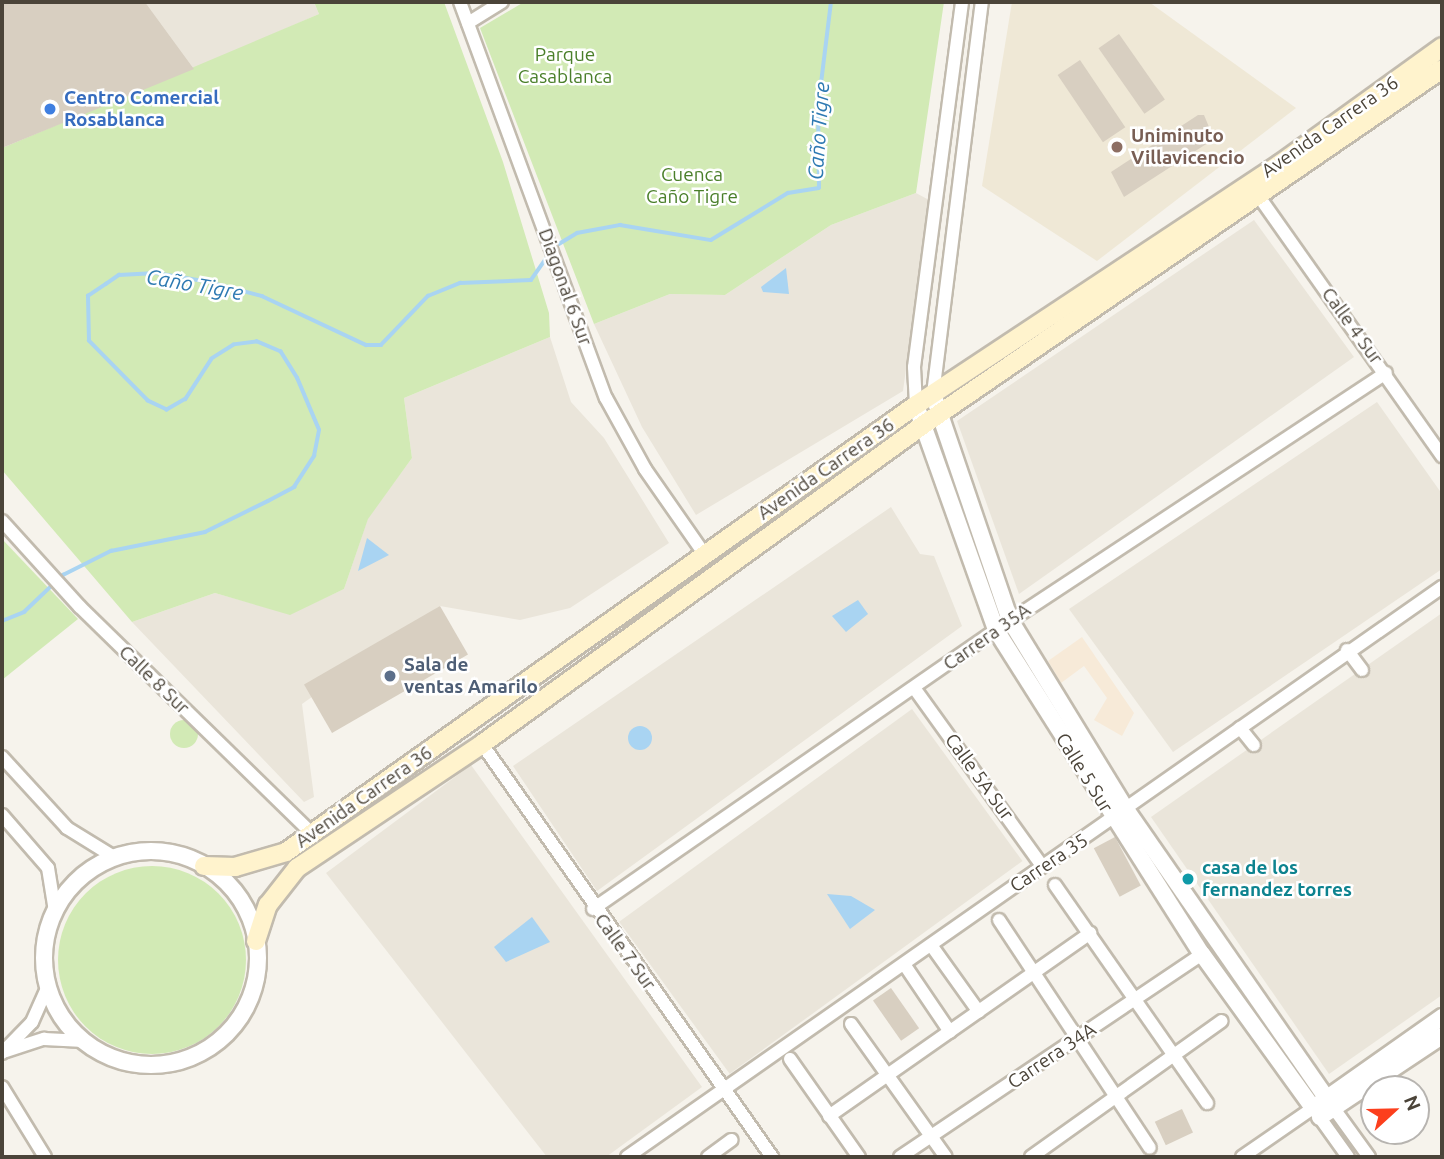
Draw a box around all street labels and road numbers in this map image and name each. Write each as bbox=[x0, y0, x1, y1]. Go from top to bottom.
street label: Avenida Carrera 36 bbox=[1257, 71, 1403, 183]
street label: Diagonal 6 Sur bbox=[533, 225, 597, 349]
street label: Calle 4 Sur bbox=[1317, 283, 1387, 369]
street label: Avenida Carrera 36 bbox=[753, 413, 899, 525]
street label: Carrera 35A bbox=[939, 599, 1035, 675]
street label: Calle 8 Sur bbox=[114, 641, 194, 719]
street label: Calle 5A Sur bbox=[940, 729, 1018, 825]
street label: Calle 5 Sur bbox=[1051, 729, 1117, 817]
street label: Avenida Carrera 36 bbox=[291, 741, 437, 853]
street label: Carrera 35 bbox=[1006, 829, 1092, 897]
street label: Calle 7 Sur bbox=[590, 909, 660, 995]
street label: Carrera 34A bbox=[1004, 1018, 1100, 1094]

